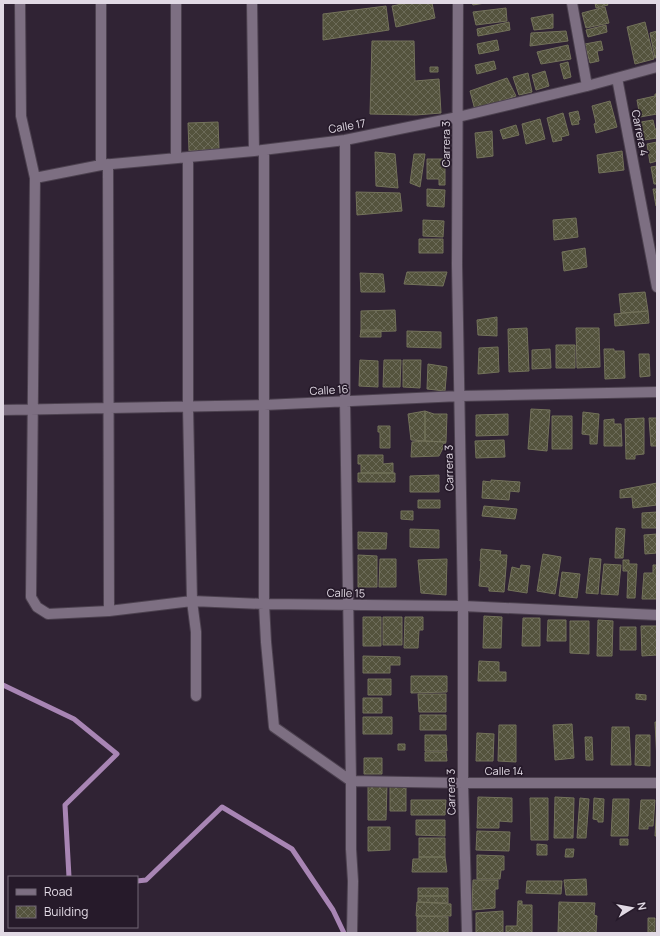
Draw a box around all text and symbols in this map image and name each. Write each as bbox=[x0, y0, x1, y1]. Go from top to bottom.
street label: Carrera 4 bbox=[629, 109, 652, 157]
street label: Calle 17 bbox=[327, 115, 367, 136]
street label: Carrera 3 bbox=[438, 121, 453, 167]
street label: Calle 16 bbox=[309, 381, 349, 398]
street label: Carrera 3 bbox=[441, 445, 456, 491]
street label: Calle 15 bbox=[327, 585, 365, 600]
street label: Calle 14 bbox=[485, 763, 523, 778]
street label: Carrera 3 bbox=[443, 769, 458, 815]
legend bbox=[8, 876, 138, 928]
text: Road bbox=[44, 883, 72, 900]
north arrow bbox=[612, 888, 652, 928]
text: N bbox=[634, 901, 650, 911]
text: Building bbox=[44, 903, 88, 920]

